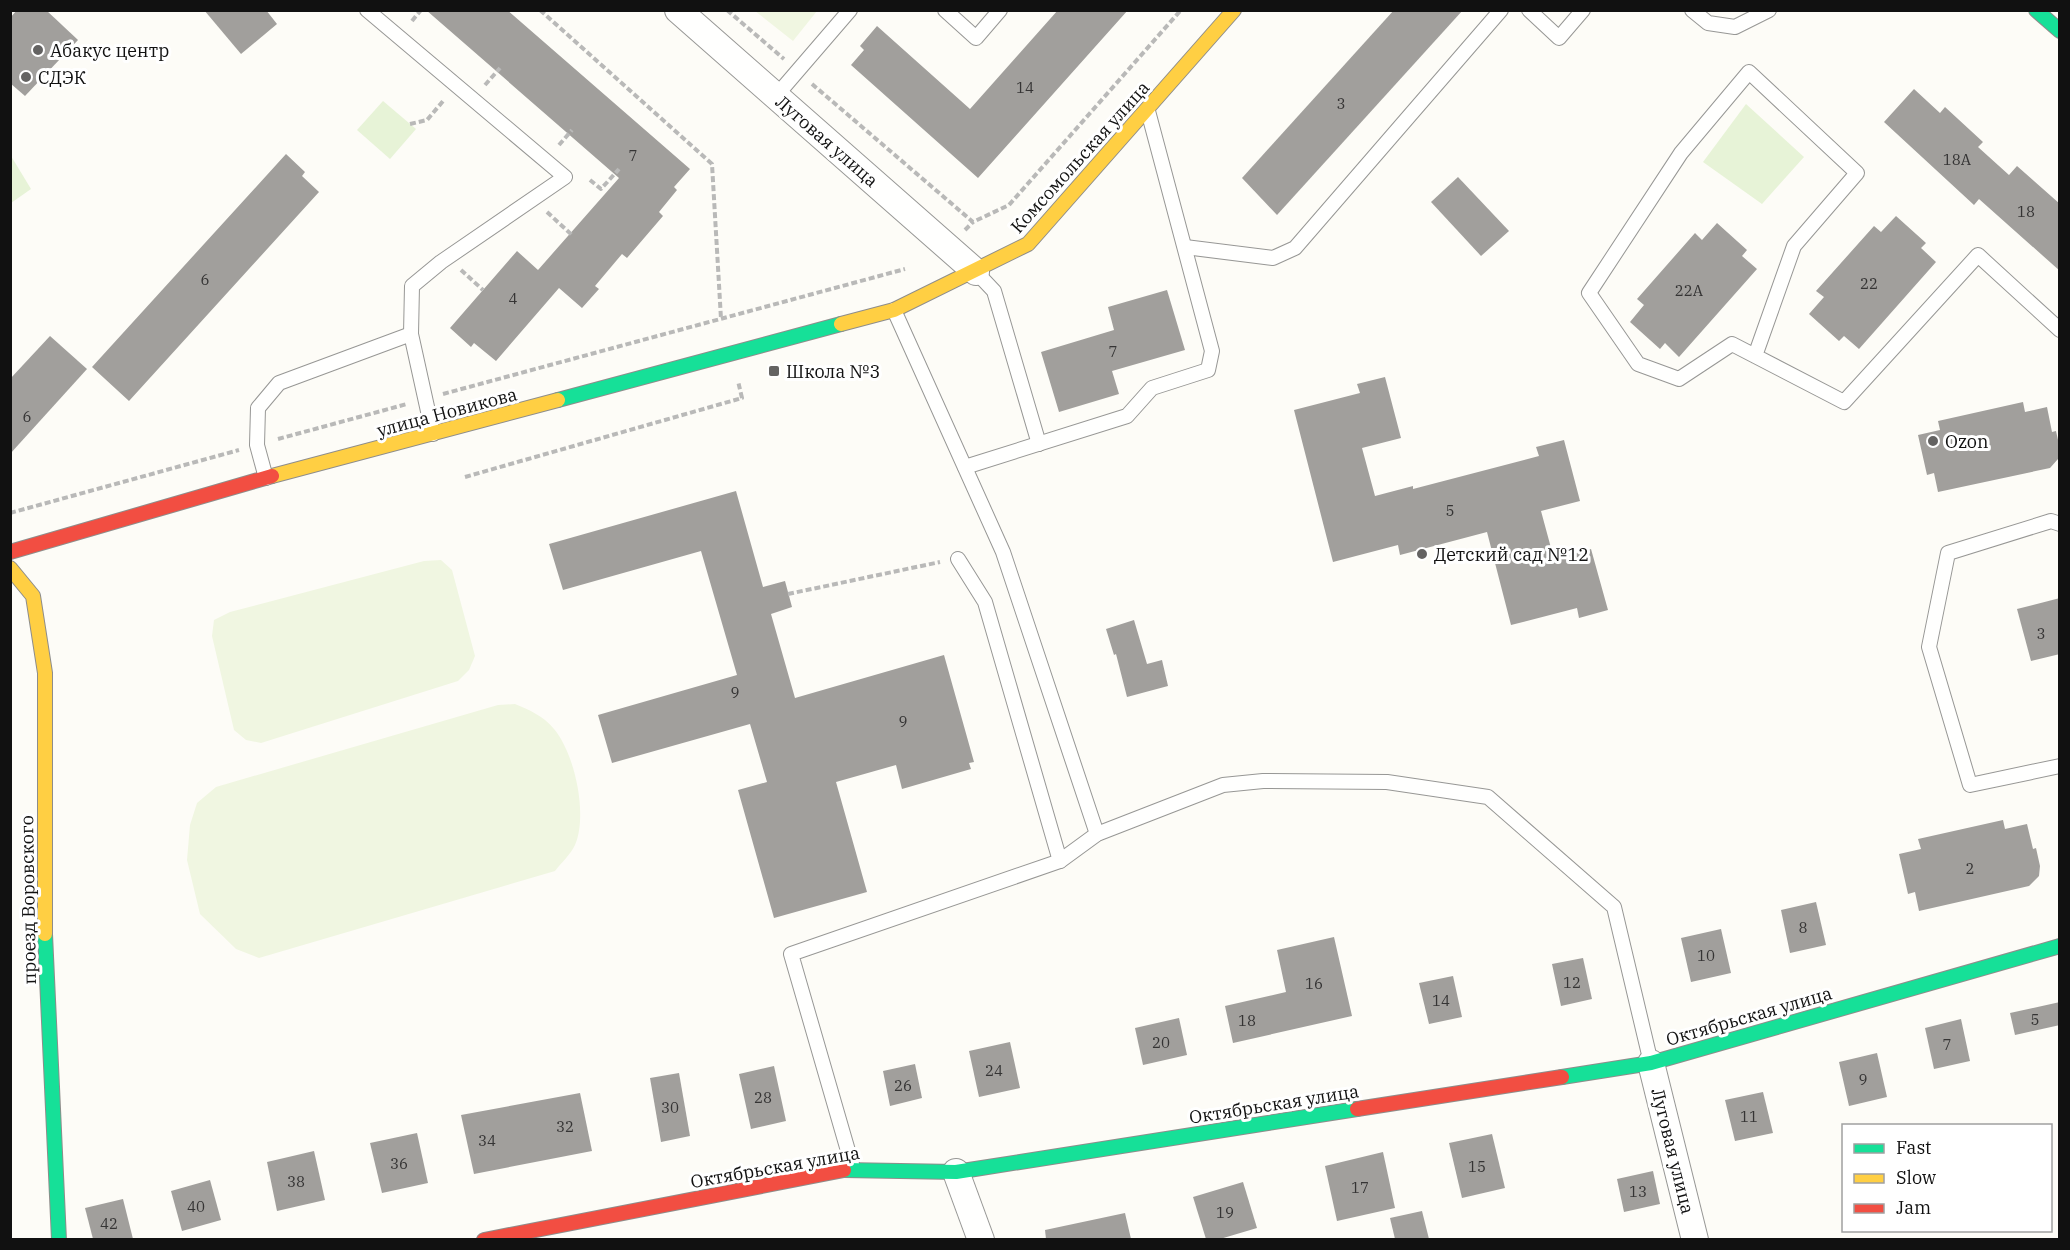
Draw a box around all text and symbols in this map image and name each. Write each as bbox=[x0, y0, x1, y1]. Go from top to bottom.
place label: Абакус центр bbox=[50, 39, 169, 62]
marker: Абакус центр bbox=[31, 43, 45, 57]
place label: СДЭК bbox=[38, 66, 87, 89]
marker: СДЭК bbox=[19, 70, 33, 84]
street label: Комсомольская улица bbox=[1006, 76, 1154, 238]
house number: 14 bbox=[1016, 78, 1034, 97]
street label: Луговая улица bbox=[771, 90, 883, 192]
house number: 3 bbox=[1336, 94, 1346, 113]
house number: 7 bbox=[628, 146, 638, 165]
house number: 18А bbox=[1943, 150, 1972, 169]
house number: 18 bbox=[2017, 202, 2035, 221]
house number: 6 bbox=[200, 270, 210, 289]
house number: 22 bbox=[1860, 274, 1878, 293]
house number: 22А bbox=[1675, 281, 1704, 300]
house number: 4 bbox=[508, 289, 518, 308]
house number: 7 bbox=[1108, 342, 1118, 361]
place label: Школа №3 bbox=[786, 360, 880, 383]
marker: Школа №3 bbox=[767, 364, 781, 378]
street label: улица Новикова bbox=[374, 382, 520, 442]
house number: 6 bbox=[22, 407, 32, 426]
place label: Ozon bbox=[1945, 430, 1989, 453]
marker: Ozon bbox=[1926, 434, 1940, 448]
house number: 5 bbox=[1445, 501, 1455, 520]
place label: Детский сад №12 bbox=[1434, 543, 1589, 566]
marker: Детский сад №12 bbox=[1415, 547, 1429, 561]
house number: 3 bbox=[2036, 624, 2046, 643]
house number: 9 bbox=[730, 683, 740, 702]
house number: 9 bbox=[898, 712, 908, 731]
street label: проезд Воровского bbox=[15, 815, 41, 985]
house number: 2 bbox=[1965, 859, 1975, 878]
house number: 8 bbox=[1798, 918, 1808, 937]
house number: 10 bbox=[1697, 946, 1715, 965]
house number: 12 bbox=[1563, 973, 1581, 992]
house number: 16 bbox=[1305, 974, 1323, 993]
street label: Октябрьская улица bbox=[1663, 981, 1835, 1051]
house number: 14 bbox=[1432, 991, 1450, 1010]
house number: 5 bbox=[2030, 1010, 2040, 1029]
house number: 18 bbox=[1238, 1011, 1256, 1030]
house number: 20 bbox=[1152, 1033, 1170, 1052]
house number: 7 bbox=[1942, 1035, 1952, 1054]
house number: 24 bbox=[985, 1061, 1003, 1080]
house number: 9 bbox=[1858, 1070, 1868, 1089]
house number: 26 bbox=[894, 1076, 912, 1095]
street label: Октябрьская улица bbox=[1187, 1079, 1361, 1129]
street label: Луговая улица bbox=[1646, 1086, 1700, 1216]
house number: 28 bbox=[754, 1088, 772, 1107]
house number: 30 bbox=[661, 1098, 679, 1117]
house number: 11 bbox=[1740, 1107, 1758, 1126]
house number: 32 bbox=[556, 1117, 574, 1136]
legend bbox=[1842, 1124, 2052, 1232]
house number: 34 bbox=[478, 1131, 496, 1150]
text: Fast bbox=[1896, 1136, 1931, 1159]
street label: Октябрьская улица bbox=[689, 1141, 862, 1193]
house number: 36 bbox=[390, 1154, 408, 1173]
house number: 15 bbox=[1468, 1157, 1486, 1176]
text: Slow bbox=[1896, 1166, 1936, 1189]
house number: 38 bbox=[287, 1172, 305, 1191]
house number: 17 bbox=[1351, 1178, 1369, 1197]
house number: 13 bbox=[1629, 1182, 1647, 1201]
text: Jam bbox=[1896, 1196, 1931, 1219]
house number: 40 bbox=[187, 1197, 205, 1216]
house number: 19 bbox=[1216, 1203, 1234, 1222]
house number: 42 bbox=[100, 1214, 118, 1233]

